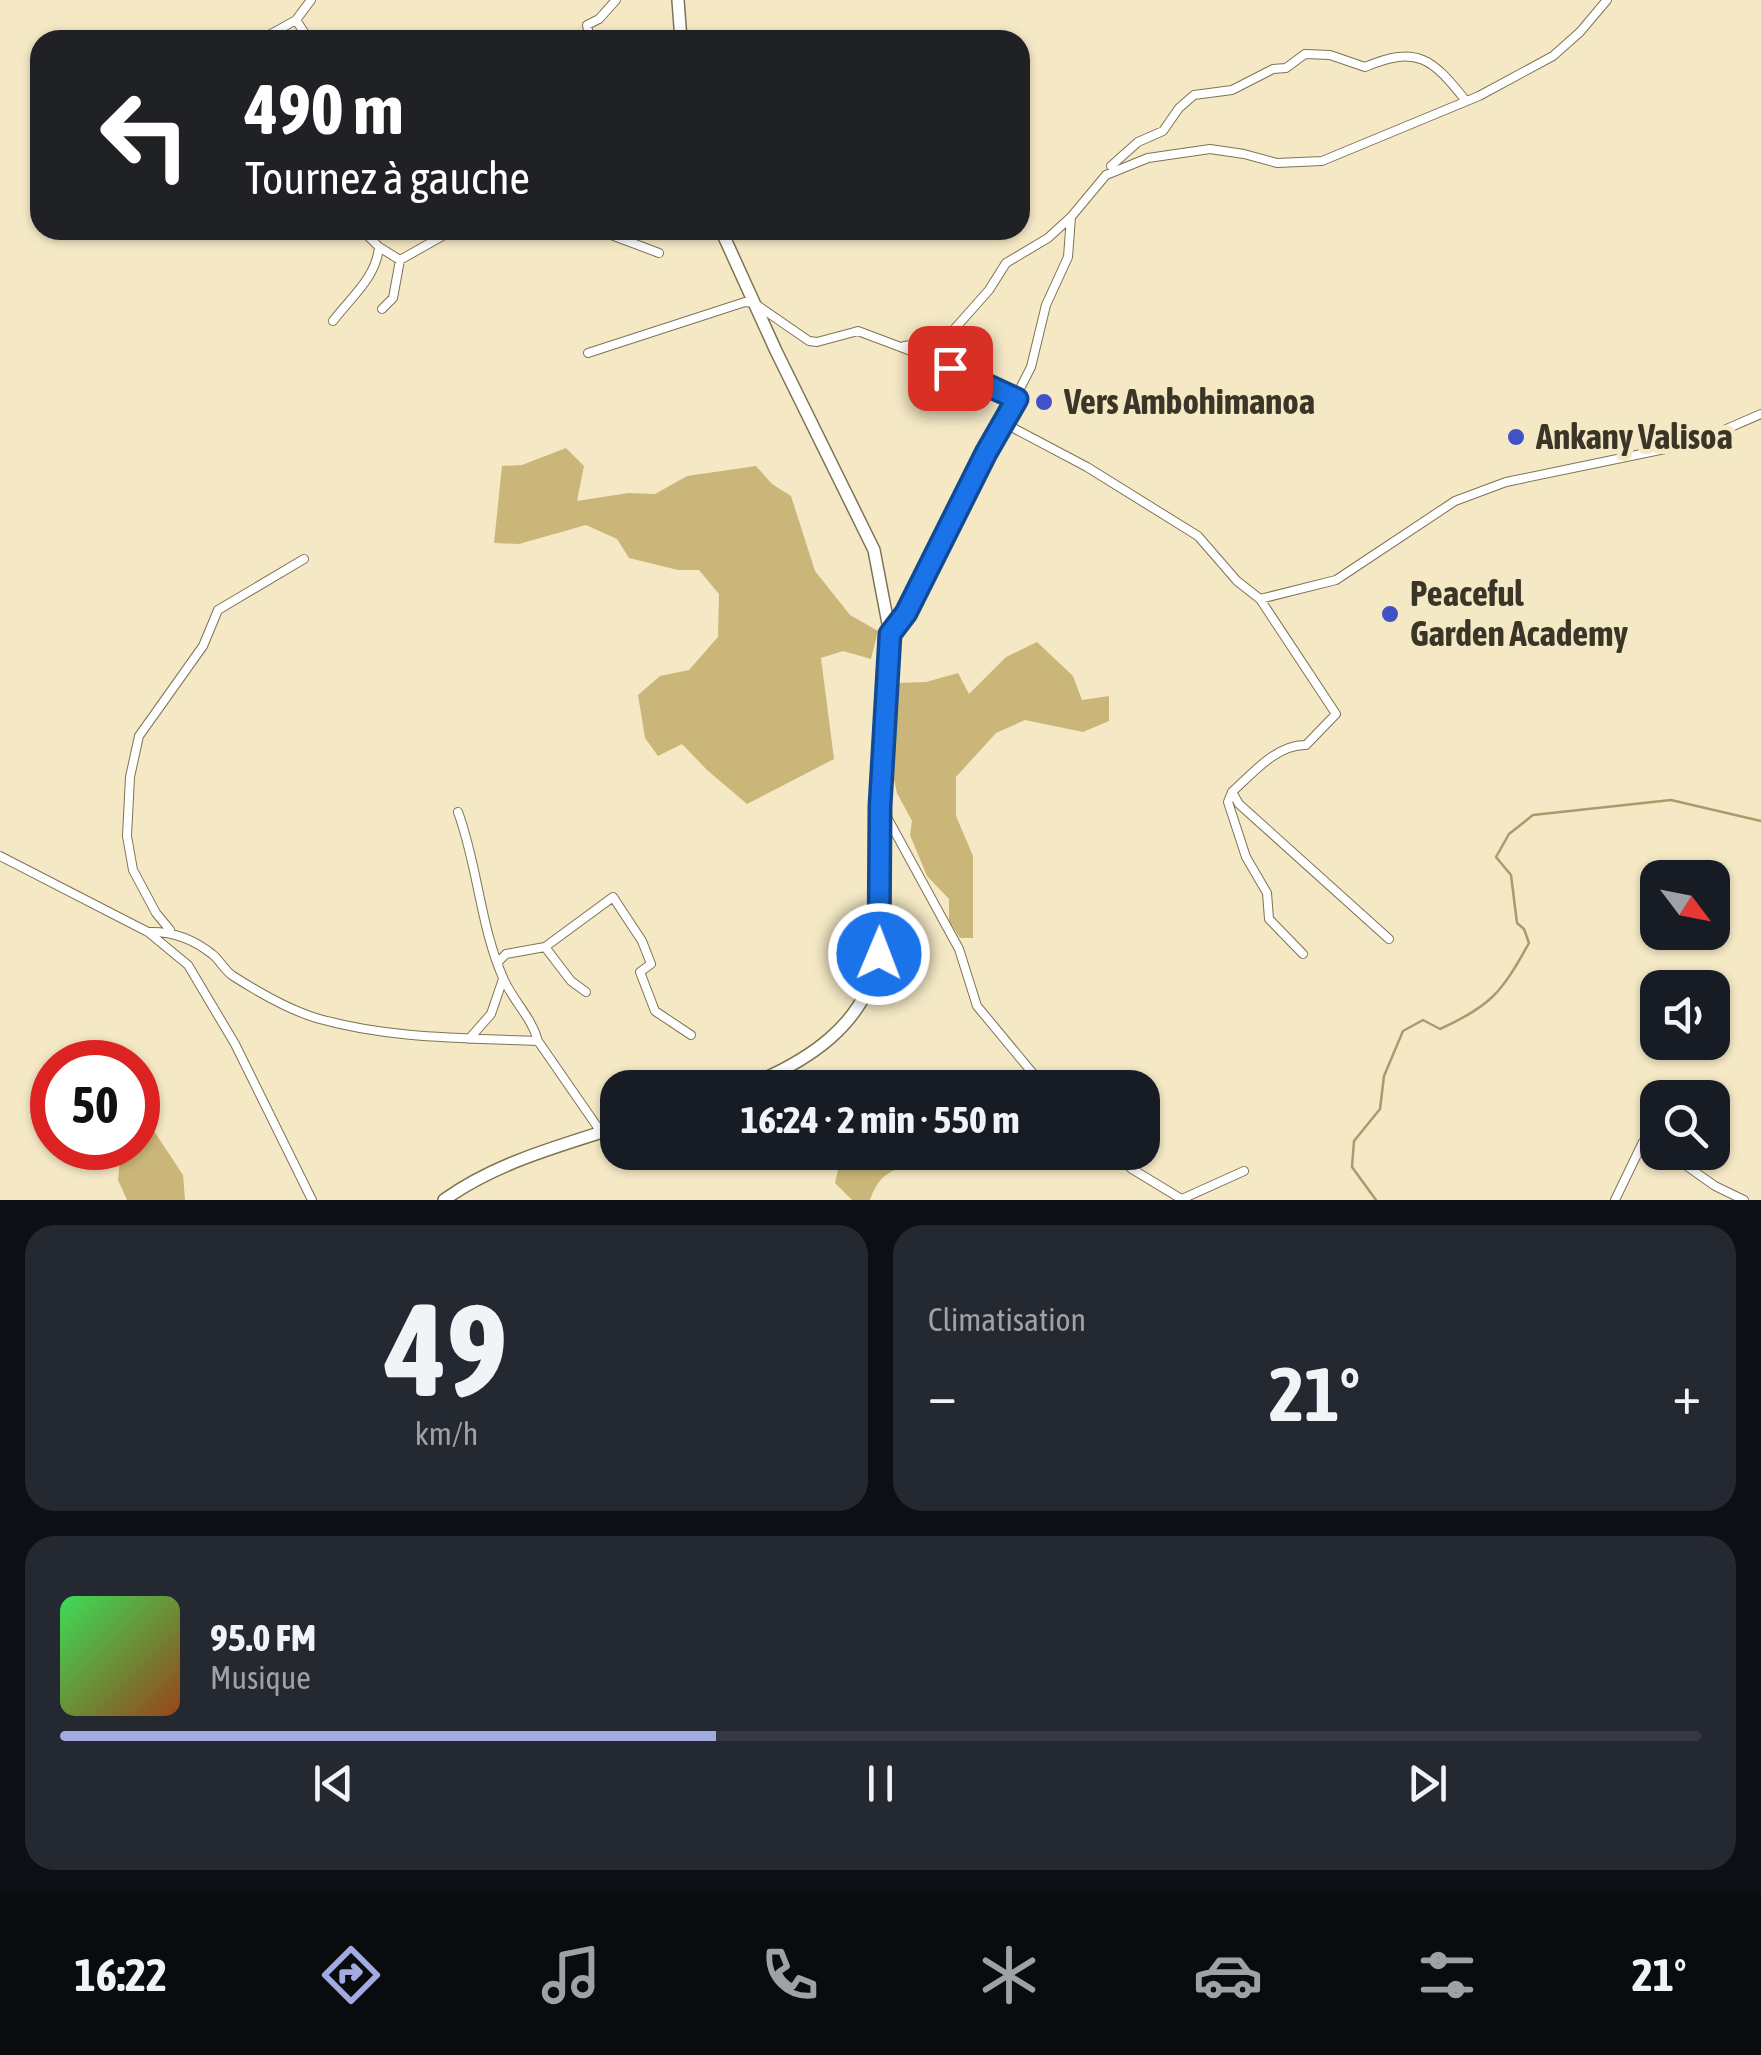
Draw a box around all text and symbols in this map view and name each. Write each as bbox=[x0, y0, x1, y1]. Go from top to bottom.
text: 490 m bbox=[245, 69, 404, 149]
icon: left bbox=[80, 70, 210, 200]
text: Tournez à gauche bbox=[245, 152, 530, 204]
pin bbox=[908, 326, 993, 411]
icon: arrive bbox=[923, 341, 978, 396]
place label: Vers Ambohimanoa bbox=[1063, 381, 1315, 421]
marker: Vers Ambohimanoa bbox=[1033, 391, 1055, 413]
place label: Ankany Valisoa bbox=[1535, 416, 1733, 456]
marker: Ankany Valisoa bbox=[1505, 426, 1527, 448]
place label: Peaceful Garden Academy bbox=[1410, 573, 1628, 653]
marker: Peaceful Garden Academy bbox=[1379, 603, 1401, 625]
north arrow bbox=[1640, 860, 1730, 950]
map controls bbox=[1640, 860, 1730, 1170]
position arrow bbox=[827, 902, 931, 1006]
button: sound bbox=[1640, 970, 1730, 1060]
speed limit sign: 50 bbox=[30, 1040, 160, 1170]
button: search bbox=[1640, 1080, 1730, 1170]
text: 16:24 · 2 min · 550 m bbox=[740, 1098, 1020, 1141]
text: 49 bbox=[385, 1275, 508, 1424]
text: Climatisation bbox=[928, 1301, 1086, 1338]
text: 21° bbox=[1269, 1351, 1360, 1437]
text: − bbox=[928, 1363, 957, 1426]
text: + bbox=[1672, 1363, 1701, 1426]
text: km/h bbox=[415, 1415, 478, 1452]
text: 95.0 FM bbox=[210, 1616, 316, 1659]
text: Musique bbox=[210, 1659, 311, 1696]
icon: previous bbox=[306, 1756, 361, 1811]
icon: pause bbox=[853, 1756, 908, 1811]
icon: next bbox=[1400, 1756, 1455, 1811]
icon: directions bbox=[316, 1940, 386, 2010]
icon: music bbox=[536, 1940, 606, 2010]
icon: phone bbox=[755, 1940, 825, 2010]
icon: climate bbox=[974, 1940, 1044, 2010]
icon: car bbox=[1193, 1940, 1263, 2010]
icon: filters bbox=[1412, 1940, 1482, 2010]
text: 16:22 bbox=[75, 1949, 167, 2001]
text: 21° bbox=[1632, 1949, 1686, 2001]

